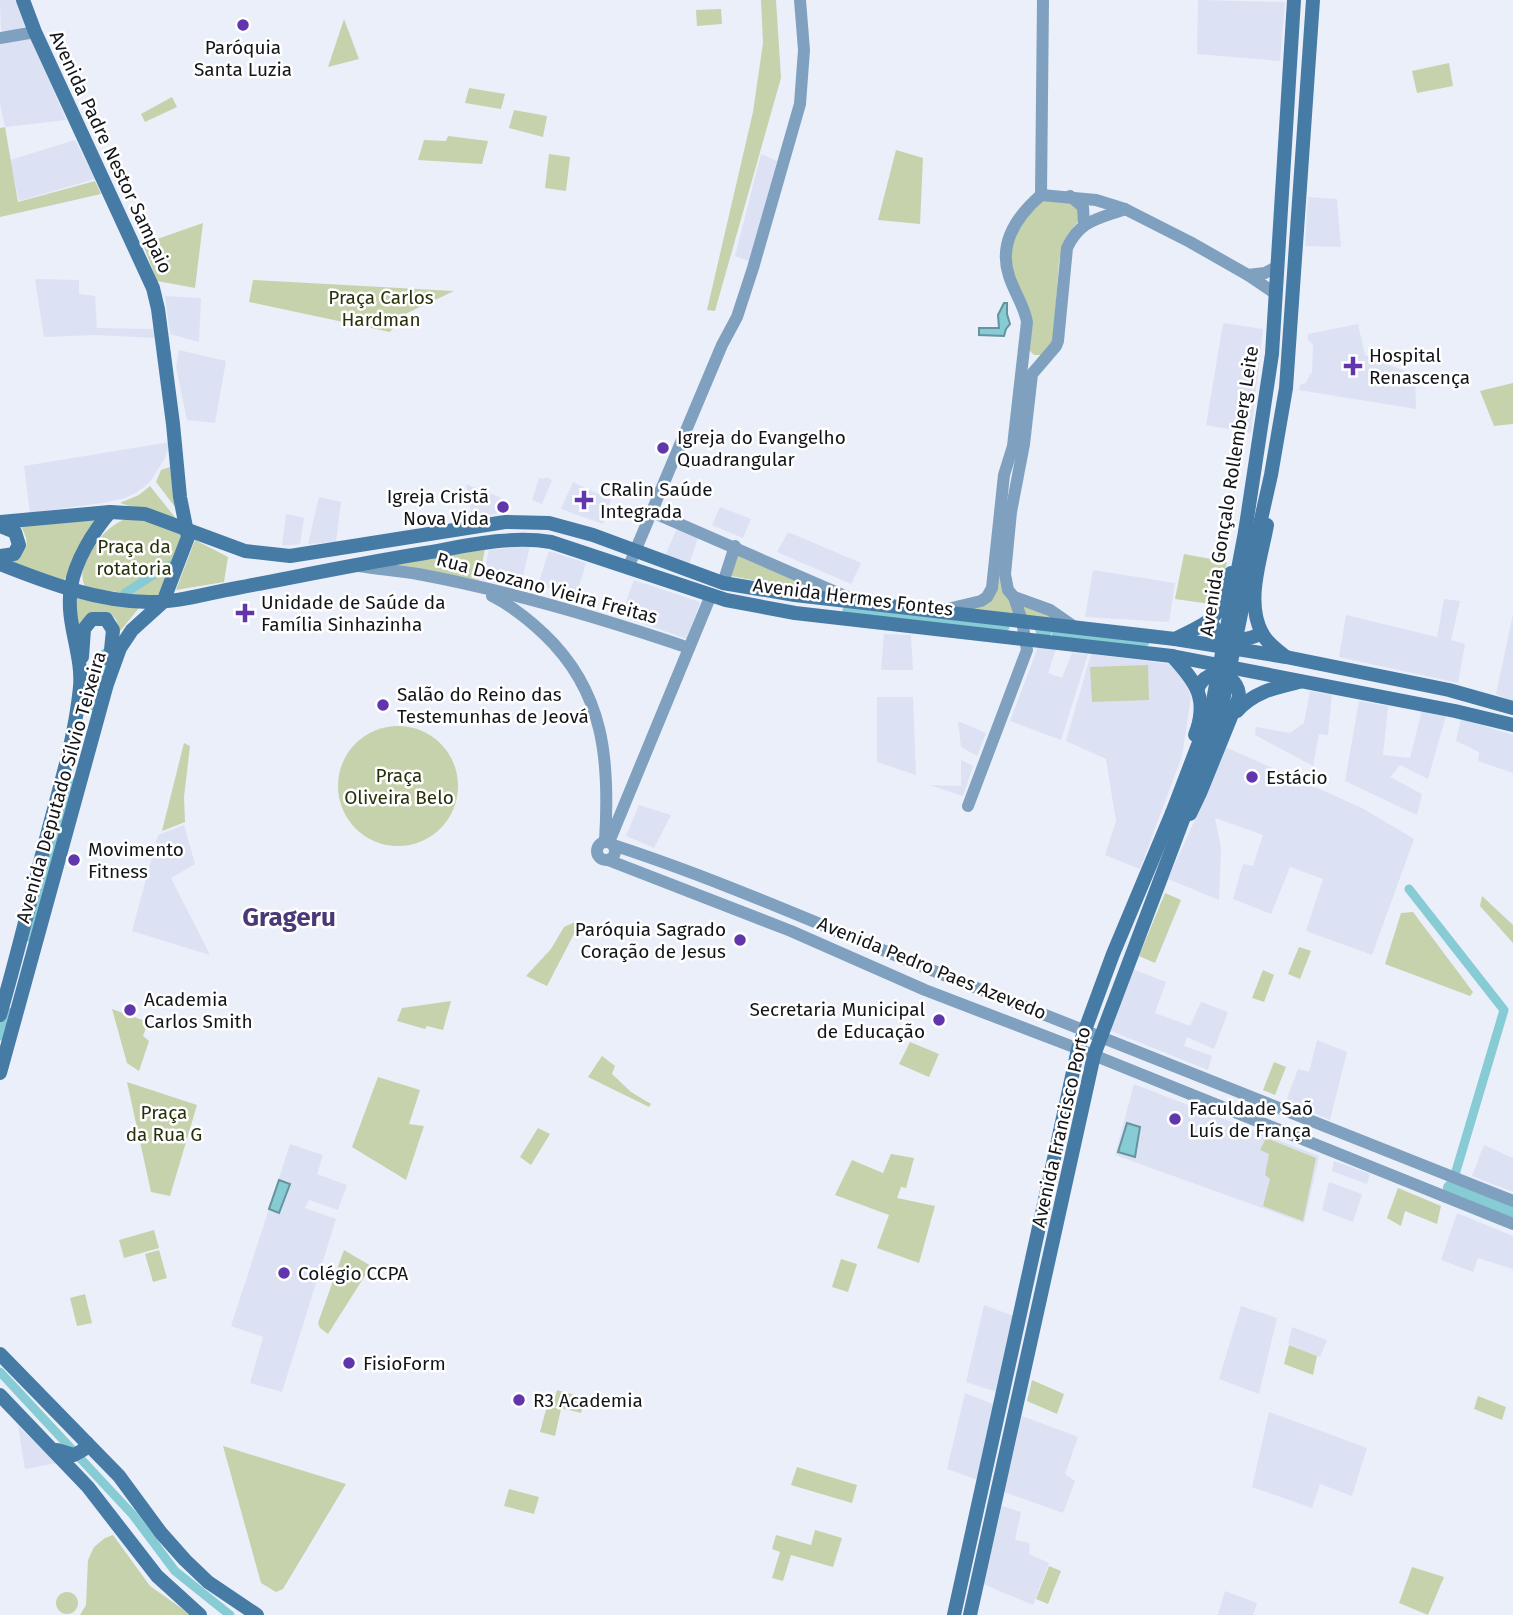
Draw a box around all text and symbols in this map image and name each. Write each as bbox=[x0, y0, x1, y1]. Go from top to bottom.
marker: Paróquia Santa Luzia bbox=[235, 17, 251, 33]
street label: Avenida Padre Nestor Sampaio bbox=[45, 27, 177, 277]
place label: Paróquia Santa Luzia bbox=[194, 36, 292, 81]
park label: Praça Carlos Hardman bbox=[328, 286, 434, 331]
street label: Avenida Gonçalo Rollemberg Leite bbox=[1195, 344, 1263, 638]
place label: Hospital Renascença bbox=[1369, 344, 1470, 389]
marker: Hospital Renascença bbox=[1343, 356, 1363, 376]
place label: Igreja do Evangelho Quadrangular bbox=[677, 426, 846, 471]
marker: Igreja do Evangelho Quadrangular bbox=[655, 440, 671, 456]
place label: CRalin Saúde Integrada bbox=[600, 478, 713, 523]
place label: Igreja Cristã Nova Vida bbox=[387, 485, 489, 530]
marker: CRalin Saúde Integrada bbox=[574, 490, 594, 510]
marker: Igreja Cristã Nova Vida bbox=[495, 499, 511, 515]
park label: Praça da rotatoria bbox=[96, 535, 172, 580]
street label: Rua Deozano Vieira Freitas bbox=[434, 547, 660, 629]
street label: Avenida Hermes Fontes bbox=[752, 573, 955, 621]
place label: Unidade de Saúde da Família Sinhazinha bbox=[261, 591, 445, 636]
marker: Unidade de Saúde da Família Sinhazinha bbox=[235, 603, 255, 623]
street label: Avenida Deputado Sílvio Teixeira bbox=[11, 648, 111, 926]
place label: Salão do Reino das Testemunhas de Jeová bbox=[397, 683, 589, 728]
marker: Salão do Reino das Testemunhas de Jeová bbox=[375, 697, 391, 713]
park label: Praça Oliveira Belo bbox=[344, 764, 454, 809]
place label: Estácio bbox=[1266, 766, 1328, 789]
marker: Estácio bbox=[1244, 769, 1260, 785]
place label: Movimento Fitness bbox=[88, 838, 184, 883]
marker: Movimento Fitness bbox=[66, 852, 82, 868]
district label: Grageru bbox=[242, 902, 336, 933]
street label: Avenida Pedro Paes Azevedo bbox=[814, 911, 1050, 1025]
place label: Paróquia Sagrado Coração de Jesus bbox=[575, 918, 726, 963]
marker: Paróquia Sagrado Coração de Jesus bbox=[732, 932, 748, 948]
place label: Academia Carlos Smith bbox=[144, 988, 253, 1033]
place label: Secretaria Municipal de Educação bbox=[749, 998, 925, 1043]
marker: Academia Carlos Smith bbox=[122, 1002, 138, 1018]
marker: Secretaria Municipal de Educação bbox=[931, 1012, 947, 1028]
street label: Avenida Francisco Porto bbox=[1027, 1024, 1095, 1230]
place label: Faculdade Saõ Luís de França bbox=[1189, 1097, 1313, 1142]
park label: Praça da Rua G bbox=[126, 1101, 202, 1146]
marker: Faculdade Saõ Luís de França bbox=[1167, 1111, 1183, 1127]
place label: Colégio CCPA bbox=[298, 1262, 408, 1285]
marker: Colégio CCPA bbox=[276, 1265, 292, 1281]
place label: FisioForm bbox=[363, 1352, 446, 1375]
marker: FisioForm bbox=[341, 1355, 357, 1371]
place label: R3 Academia bbox=[533, 1389, 643, 1412]
marker: R3 Academia bbox=[511, 1392, 527, 1408]

